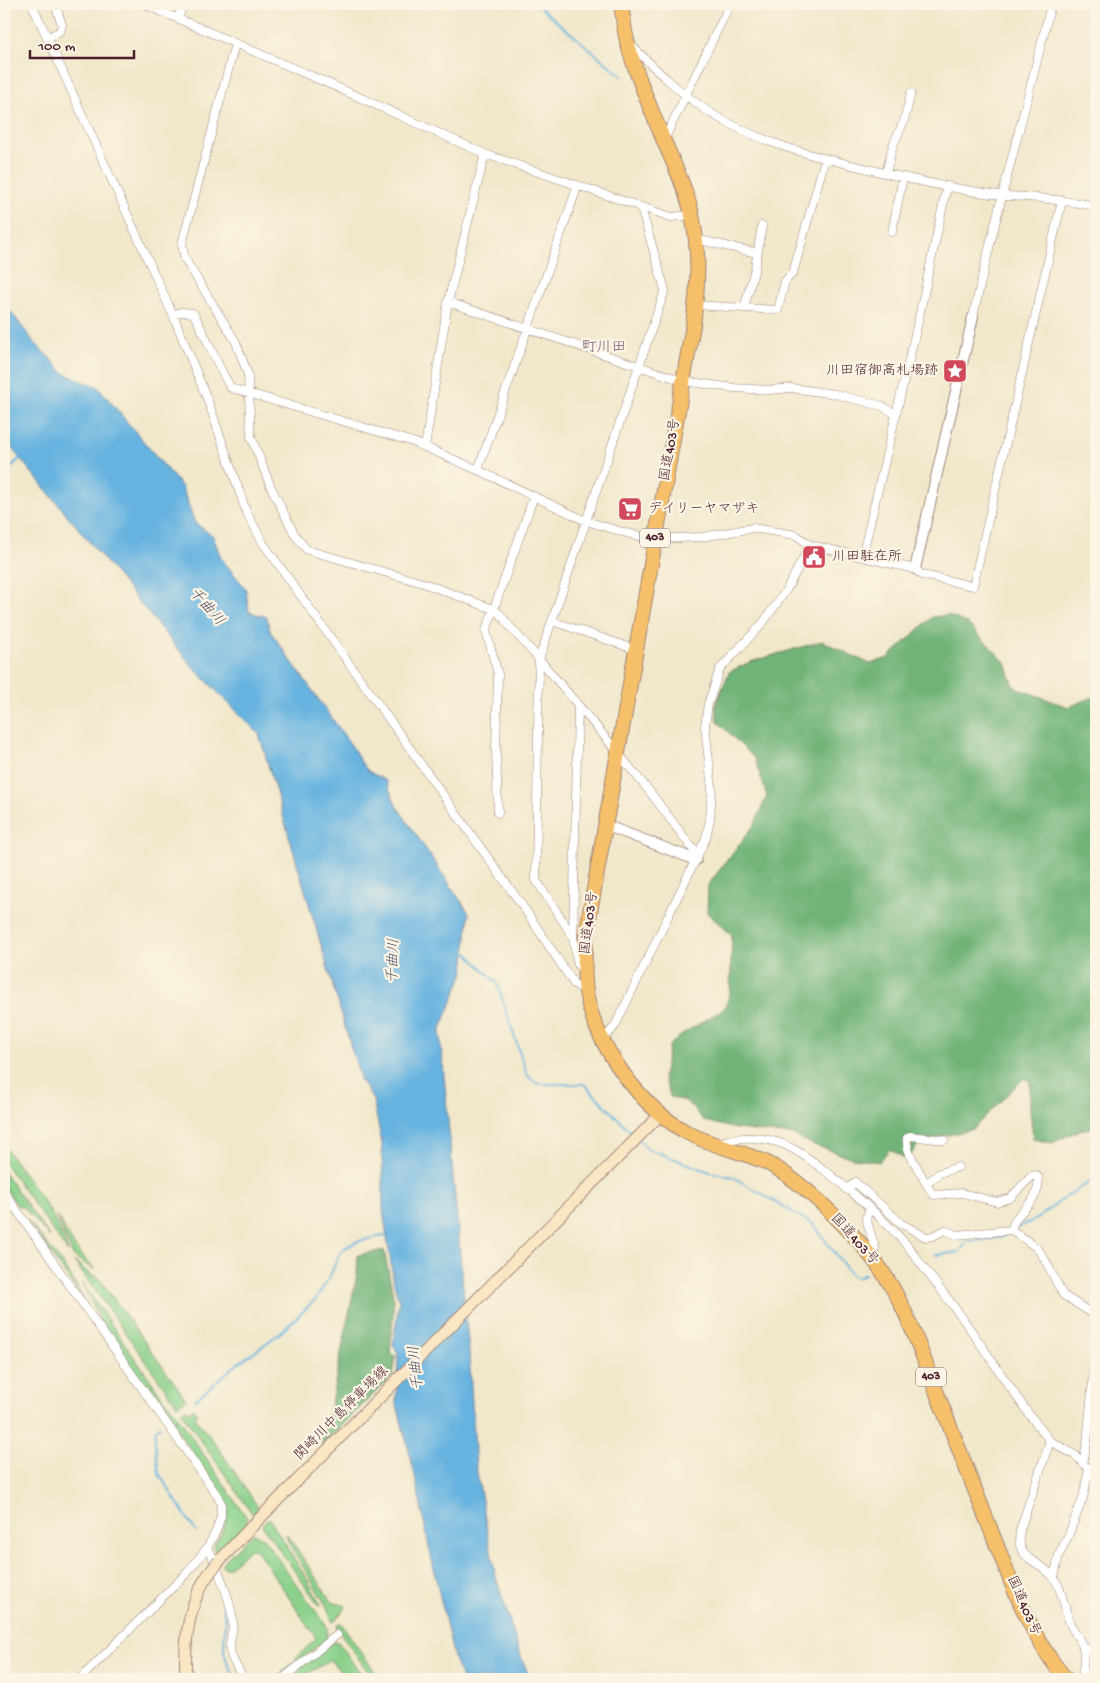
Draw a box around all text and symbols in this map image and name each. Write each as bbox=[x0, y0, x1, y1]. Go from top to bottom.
scale bar bbox=[30, 28, 134, 60]
text: 100 m bbox=[37, 38, 76, 56]
district label: 町川田 bbox=[581, 339, 627, 357]
place icon: 川田宿御高札場跡 bbox=[942, 358, 968, 384]
place label: 川田宿御高札場跡 bbox=[826, 363, 938, 380]
street label: 国道403号 bbox=[657, 417, 685, 483]
supermarket icon: デイリーヤマザキ bbox=[617, 496, 643, 522]
place label: デイリーヤマザキ bbox=[648, 501, 759, 518]
road number: 403 bbox=[640, 528, 670, 548]
public building icon: 川田駐在所 bbox=[801, 544, 827, 570]
place label: 川田駐在所 bbox=[832, 549, 902, 566]
water label: 千曲川 bbox=[184, 584, 228, 630]
street label: 国道403号 bbox=[578, 890, 602, 956]
water label: 千曲川 bbox=[384, 938, 404, 984]
street label: 国道403号 bbox=[826, 1211, 882, 1269]
water label: 千曲川 bbox=[406, 1345, 428, 1391]
street label: 関崎川中島停車場線 bbox=[291, 1363, 393, 1465]
road number: 403 bbox=[916, 1368, 946, 1386]
street label: 国道403号 bbox=[1002, 1573, 1044, 1639]

